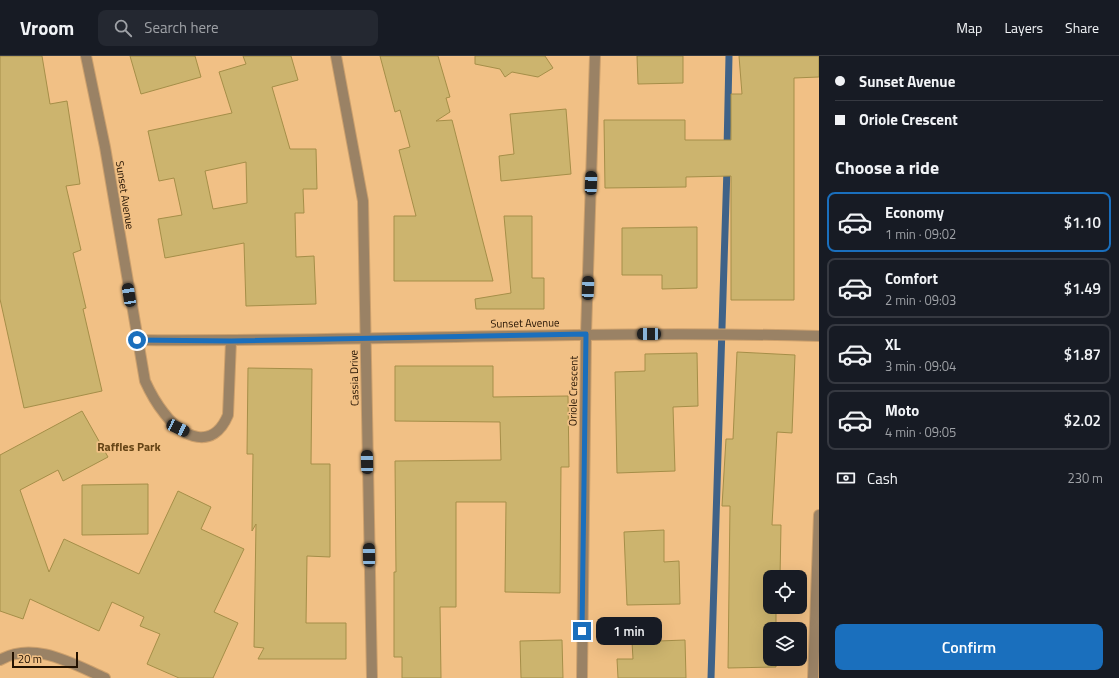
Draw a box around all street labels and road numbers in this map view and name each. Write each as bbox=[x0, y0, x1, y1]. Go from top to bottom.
street label: Sunset Avenue bbox=[112, 160, 138, 231]
street label: Sunset Avenue bbox=[490, 314, 560, 332]
street label: Cassia Drive bbox=[346, 349, 362, 406]
street label: Oriole Crescent bbox=[564, 356, 582, 426]

